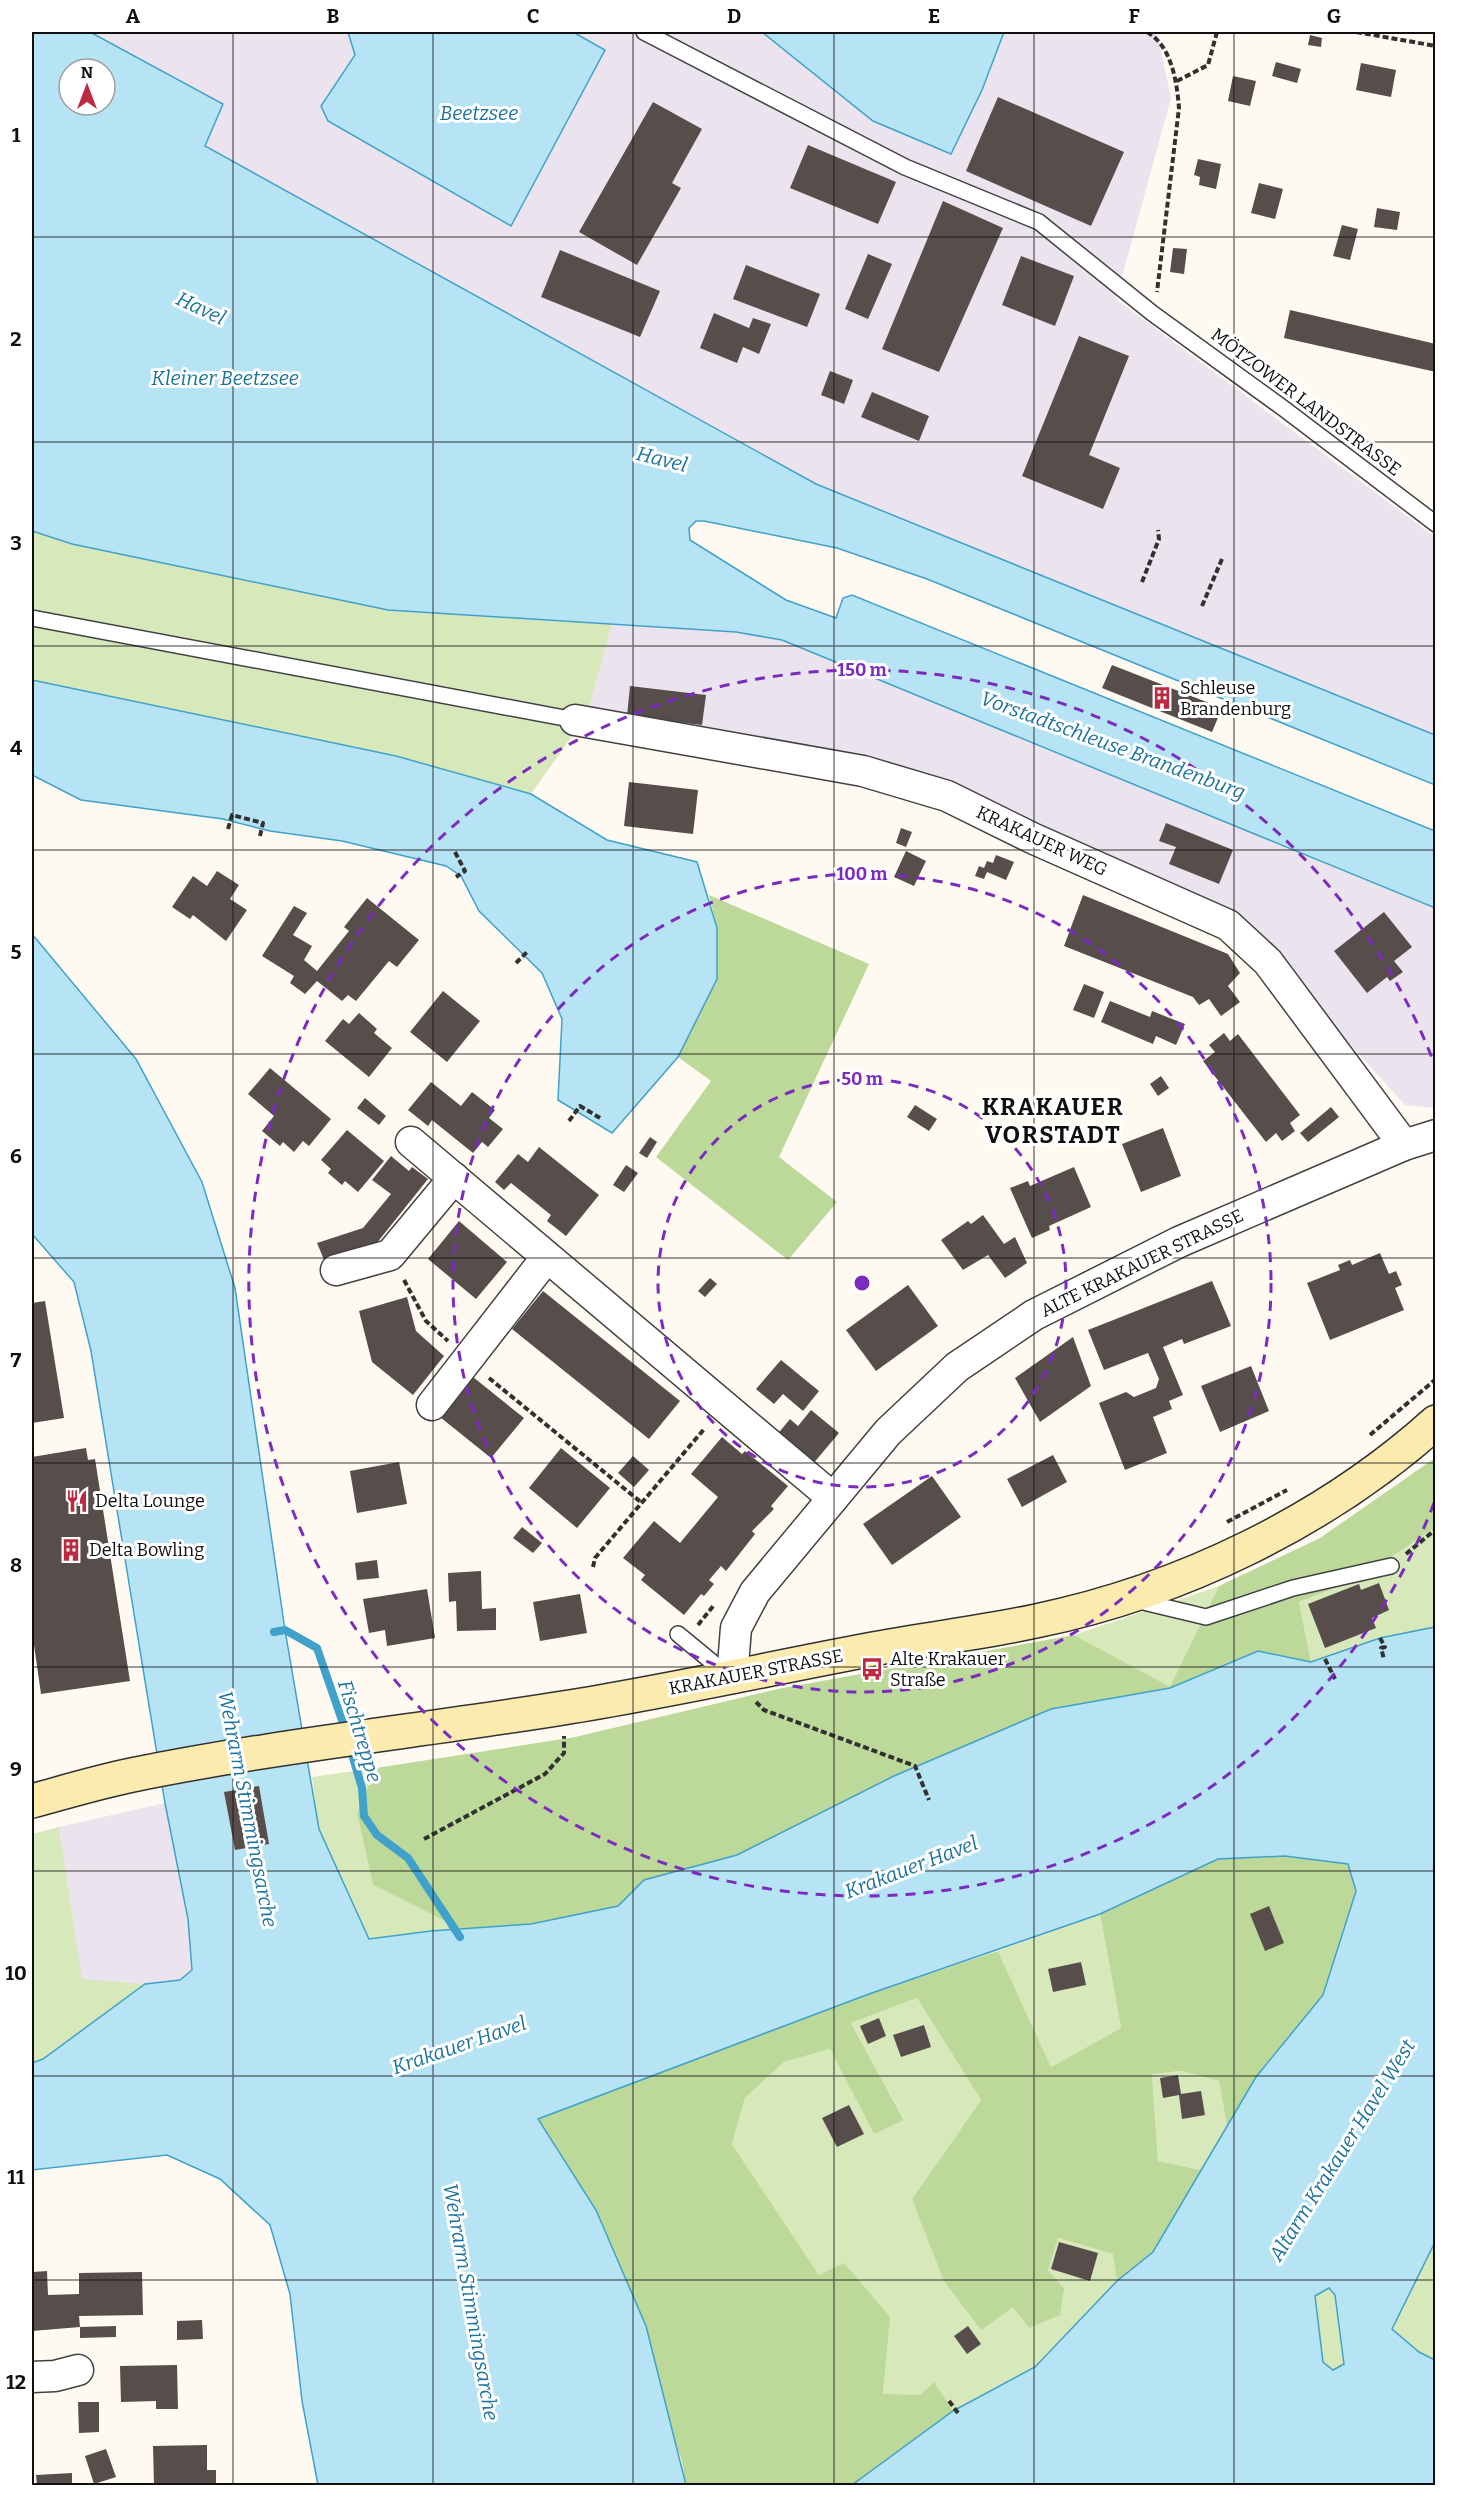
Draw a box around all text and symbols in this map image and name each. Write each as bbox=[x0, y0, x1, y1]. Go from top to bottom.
text: A bbox=[126, 4, 141, 28]
text: B bbox=[327, 4, 340, 28]
text: C bbox=[527, 4, 539, 28]
text: D bbox=[727, 4, 741, 28]
text: E bbox=[928, 4, 940, 28]
text: F bbox=[1128, 4, 1140, 28]
text: G bbox=[1327, 4, 1341, 28]
north arrow bbox=[57, 57, 117, 117]
text: N bbox=[81, 63, 93, 82]
water label: Beetzsee bbox=[440, 101, 518, 125]
text: 1 bbox=[12, 123, 21, 147]
water label: Havel bbox=[173, 286, 229, 330]
street label: MÖTZOWER LANDSTRASSE bbox=[1207, 323, 1405, 481]
text: 2 bbox=[10, 327, 22, 351]
water label: Kleiner Beetzsee bbox=[151, 366, 299, 390]
water label: Havel bbox=[634, 441, 690, 477]
text: 3 bbox=[10, 531, 22, 555]
text: 150 m bbox=[837, 659, 887, 681]
place label: Schleuse Brandenburg bbox=[1180, 677, 1291, 720]
building icon: Schleuse Brandenburg bbox=[1149, 685, 1175, 711]
water label: Vorstadtschleuse Brandenburg bbox=[977, 686, 1249, 804]
text: 4 bbox=[10, 736, 22, 760]
street label: KRAKAUER WEG bbox=[973, 801, 1111, 881]
text: 100 m bbox=[836, 863, 888, 885]
text: 5 bbox=[11, 940, 22, 964]
text: 50 m bbox=[841, 1068, 883, 1090]
district label: KRAKAUER VORSTADT bbox=[982, 1093, 1124, 1149]
text: 6 bbox=[10, 1144, 22, 1168]
street label: ALTE KRAKAUER STRASSE bbox=[1037, 1204, 1247, 1322]
centre of rings bbox=[852, 1273, 872, 1293]
text: 7 bbox=[11, 1348, 22, 1372]
restaurant icon: Delta Lounge bbox=[64, 1488, 90, 1514]
place label: Delta Lounge bbox=[95, 1490, 205, 1512]
building icon: Delta Bowling bbox=[58, 1537, 84, 1563]
place label: Delta Bowling bbox=[89, 1539, 204, 1561]
text: 8 bbox=[10, 1553, 22, 1577]
street label: KRAKAUER STRASSE bbox=[667, 1644, 845, 1700]
place label: Alte Krakauer Straße bbox=[890, 1648, 1006, 1691]
bus stop icon: Alte Krakauer Straße bbox=[859, 1656, 885, 1682]
water label: Fischtreppe bbox=[333, 1677, 387, 1785]
water label: Wehrarm Stimmingsarche bbox=[213, 1689, 283, 1929]
text: 9 bbox=[10, 1757, 22, 1781]
water label: Krakauer Havel bbox=[841, 1831, 981, 1903]
text: 10 bbox=[5, 1961, 27, 1985]
water label: Krakauer Havel bbox=[389, 2011, 529, 2079]
water label: Altarm Krakauer Havel West bbox=[1263, 2034, 1421, 2266]
text: 11 bbox=[7, 2165, 25, 2189]
water label: Wehrarm Stimmingsarche bbox=[438, 2182, 504, 2422]
text: 12 bbox=[6, 2370, 26, 2394]

